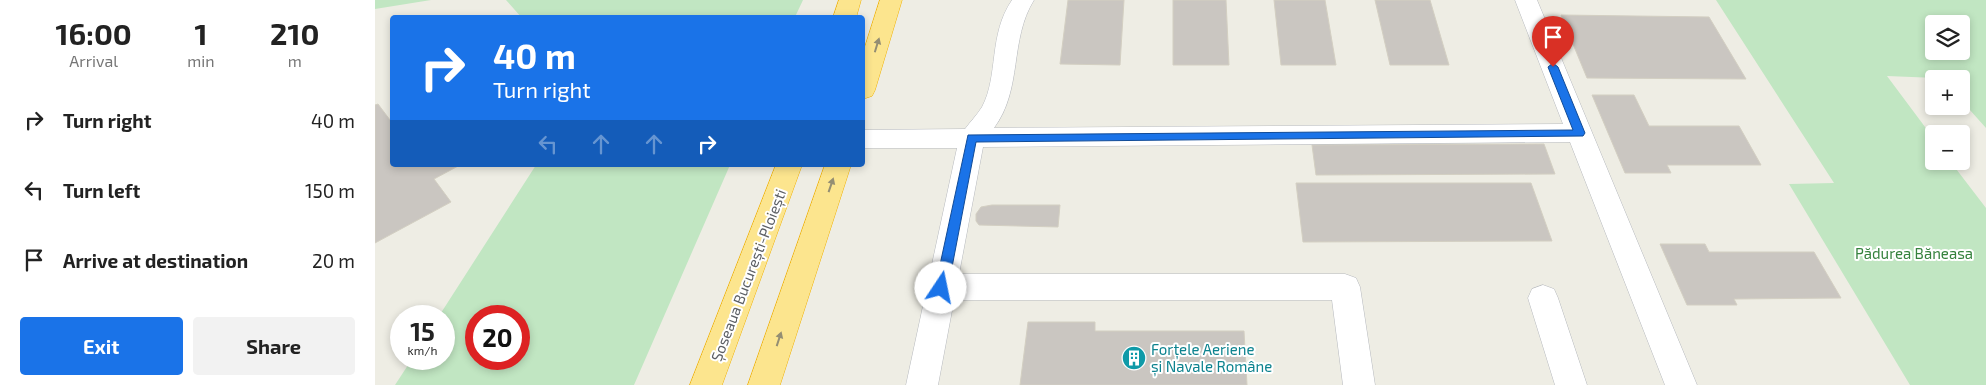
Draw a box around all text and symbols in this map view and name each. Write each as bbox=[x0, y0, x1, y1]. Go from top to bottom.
text: 16:00 bbox=[56, 15, 132, 51]
text: 1 bbox=[194, 15, 207, 51]
text: 210 bbox=[270, 15, 319, 51]
map controls bbox=[1925, 15, 1970, 170]
button: layers bbox=[1925, 15, 1970, 60]
pin bbox=[1532, 16, 1574, 67]
icon: arrive bbox=[1539, 23, 1567, 51]
text: 40 m bbox=[493, 34, 576, 76]
icon: right bbox=[410, 35, 475, 100]
one-way arrow bbox=[873, 38, 881, 53]
text: Arrival bbox=[69, 51, 118, 70]
text: min bbox=[187, 51, 215, 70]
text: m bbox=[288, 51, 302, 70]
button: + bbox=[1925, 70, 1970, 115]
text: Turn right bbox=[493, 76, 591, 102]
icon: right bbox=[20, 106, 48, 134]
text: Turn right bbox=[63, 109, 151, 132]
text: 40 m bbox=[311, 109, 355, 132]
button: − bbox=[1925, 125, 1970, 170]
icon: left bbox=[534, 130, 562, 158]
icon: ahead bbox=[587, 130, 615, 158]
icon: ahead bbox=[640, 130, 668, 158]
icon: right bbox=[693, 130, 721, 158]
icon: left bbox=[20, 176, 48, 204]
one-way arrow bbox=[828, 177, 835, 192]
text: Turn left bbox=[63, 179, 140, 202]
text: 150 m bbox=[305, 179, 355, 202]
street label: Șoseaua București-Ploiești bbox=[707, 186, 791, 364]
park label: Pădurea Băneasa bbox=[1855, 244, 1973, 262]
icon: arrive bbox=[20, 246, 48, 274]
text: Arrive at destination bbox=[63, 249, 248, 272]
text: 20 m bbox=[312, 249, 355, 272]
position arrow bbox=[914, 261, 966, 313]
speed limit sign: 20 bbox=[465, 305, 530, 370]
text: 15 bbox=[410, 316, 435, 346]
button: Exit bbox=[20, 317, 183, 375]
button: Share bbox=[193, 317, 355, 375]
one-way arrow bbox=[776, 331, 784, 346]
place label: Forțele Aeriene și Navale Române bbox=[1151, 340, 1272, 377]
text: km/h bbox=[408, 343, 437, 357]
building icon: Forțele Aeriene și Navale Române bbox=[1121, 345, 1147, 371]

